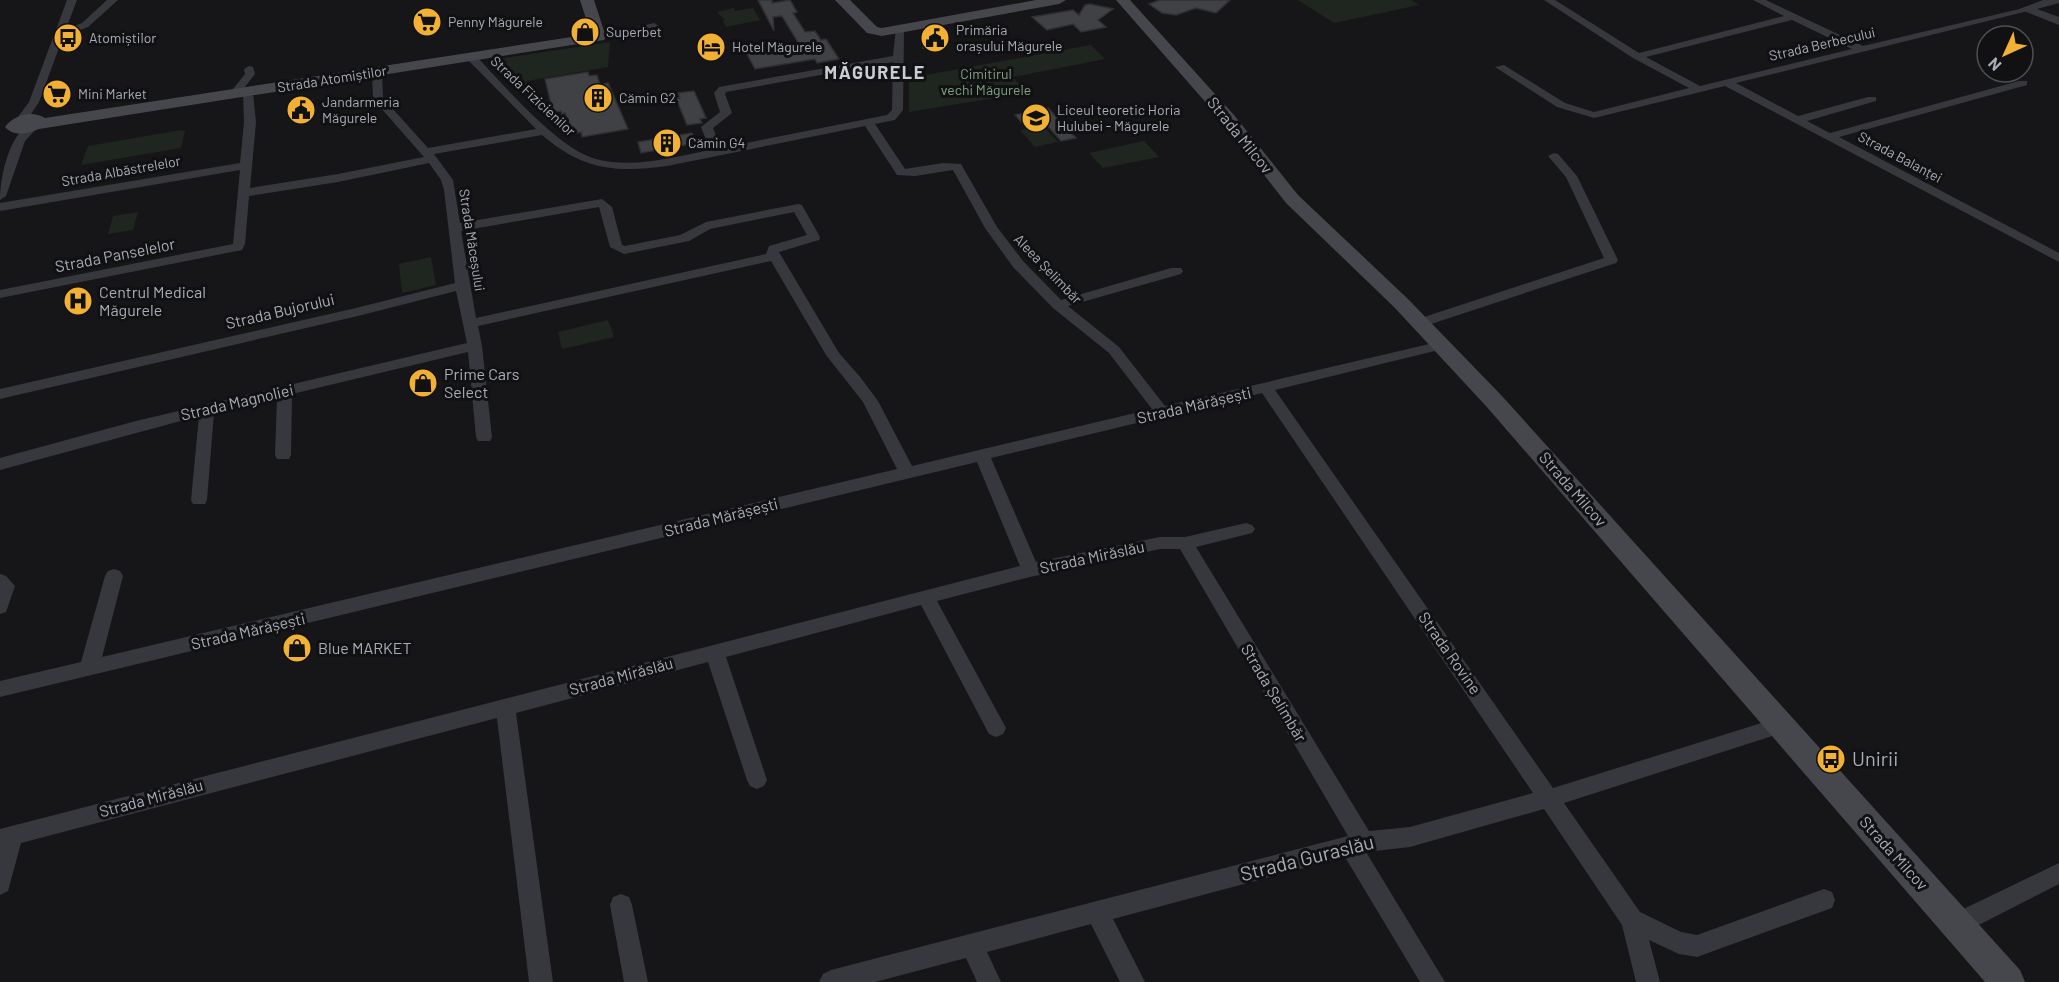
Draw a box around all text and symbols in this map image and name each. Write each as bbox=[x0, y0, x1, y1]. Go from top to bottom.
supermarket icon: Penny Măgurele bbox=[411, 6, 443, 38]
place label: Penny Măgurele bbox=[448, 13, 543, 30]
shop icon: Superbet bbox=[569, 16, 601, 48]
place label: Primăria orașului Măgurele bbox=[956, 21, 1063, 54]
bus stop icon: Atomiștilor bbox=[52, 22, 84, 54]
public building icon: Primăria orașului Măgurele bbox=[919, 22, 951, 54]
place label: Superbet bbox=[606, 23, 662, 40]
street label: Strada Berbecului bbox=[1767, 23, 1877, 64]
north arrow bbox=[1975, 24, 2035, 84]
place label: Atomiștilor bbox=[89, 29, 156, 46]
hotel icon: Hotel Măgurele bbox=[695, 31, 727, 63]
place label: Hotel Măgurele bbox=[732, 38, 822, 55]
street label: Strada Fizicienilor bbox=[487, 52, 579, 139]
text: N bbox=[1984, 54, 2005, 75]
street label: Strada Atomiștilor bbox=[276, 61, 388, 96]
district label: MĂGURELE bbox=[824, 61, 926, 83]
park label: Cimitirul vechi Măgurele bbox=[941, 65, 1031, 98]
supermarket icon: Mini Market bbox=[41, 78, 73, 110]
building icon: Cămin G2 bbox=[582, 82, 614, 114]
place label: Mini Market bbox=[78, 85, 147, 102]
place label: Cămin G2 bbox=[619, 89, 676, 106]
place label: Jandarmeria Măgurele bbox=[322, 93, 399, 126]
street label: Strada Milcov bbox=[1204, 93, 1277, 177]
public building icon: Jandarmeria Măgurele bbox=[285, 94, 317, 126]
place label: Liceul teoretic Horia Hulubei - Măgurele bbox=[1057, 101, 1180, 134]
school or university icon: Liceul teoretic Horia Hulubei - Măgurele bbox=[1020, 102, 1052, 134]
building icon: Cămin G4 bbox=[651, 127, 683, 159]
street label: Strada Balanței bbox=[1855, 127, 1945, 186]
place label: Cămin G4 bbox=[688, 134, 745, 151]
street label: Strada Albăstrelelor bbox=[60, 152, 182, 189]
street label: Strada Măceșului bbox=[456, 188, 489, 292]
street label: Aleea Șelimbăr bbox=[1011, 230, 1086, 307]
street label: Strada Panselelor bbox=[53, 233, 177, 275]
place label: Centrul Medical Măgurele bbox=[99, 282, 206, 319]
hospital icon: Centrul Medical Măgurele bbox=[62, 285, 94, 317]
street label: Strada Bujorului bbox=[224, 289, 336, 332]
place label: Prime Cars Select bbox=[444, 364, 519, 401]
shop icon: Prime Cars Select bbox=[407, 367, 439, 399]
street label: Strada Magnoliei bbox=[179, 379, 295, 424]
street label: Strada Mărășești bbox=[1135, 382, 1253, 427]
street label: Strada Milcov bbox=[1536, 447, 1611, 530]
street label: Strada Mărășești bbox=[662, 493, 780, 540]
street label: Strada Mirăslău bbox=[1038, 536, 1146, 577]
street label: Strada Mărășești bbox=[189, 608, 307, 653]
street label: Strada Rovine bbox=[1415, 608, 1486, 698]
shop icon: Blue MARKET bbox=[281, 632, 313, 664]
place label: Blue MARKET bbox=[318, 638, 412, 657]
street label: Strada Șelimbăr bbox=[1238, 640, 1311, 745]
street label: Strada Mirăslău bbox=[567, 653, 675, 699]
bus stop icon: Unirii bbox=[1815, 743, 1847, 775]
place label: Unirii bbox=[1852, 746, 1898, 770]
street label: Strada Mirăslău bbox=[97, 775, 205, 821]
street label: Strada Milcov bbox=[1856, 812, 1933, 894]
street label: Strada Guraslău bbox=[1237, 829, 1376, 885]

